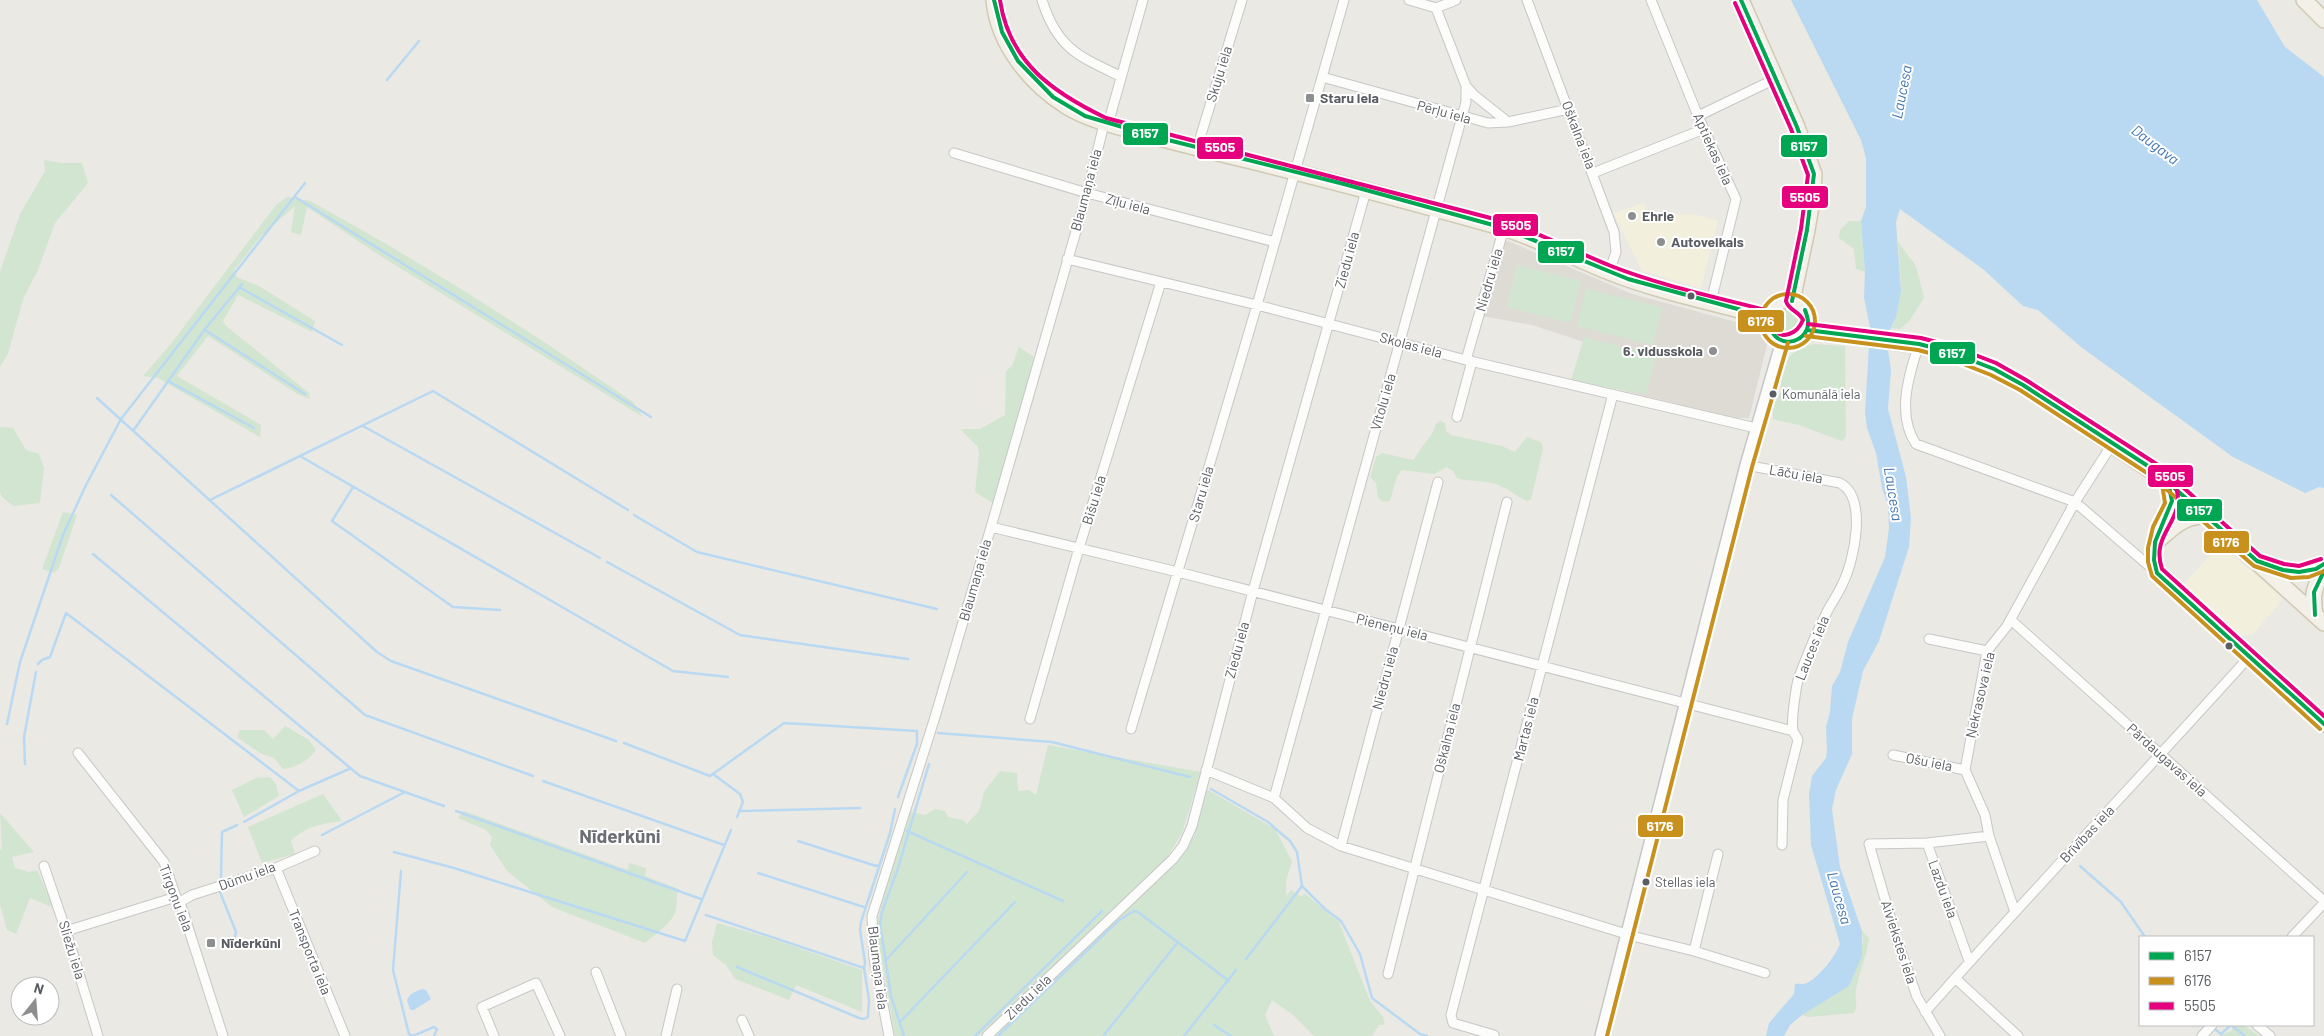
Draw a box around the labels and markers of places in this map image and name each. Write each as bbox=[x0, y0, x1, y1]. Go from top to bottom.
place label: Staru iela bbox=[1320, 89, 1379, 106]
marker: Staru iela bbox=[1304, 92, 1316, 104]
place label: Ehrle bbox=[1642, 207, 1675, 224]
marker: Ehrle bbox=[1626, 210, 1638, 222]
place label: Autoveikals bbox=[1671, 233, 1744, 250]
marker: Autoveikals bbox=[1655, 236, 1667, 248]
unlabelled marker bbox=[1686, 291, 1696, 301]
place label: 6. vidusskola bbox=[1623, 342, 1703, 359]
marker: 6. vidusskola bbox=[1707, 345, 1719, 357]
place label: Komunālā iela bbox=[1782, 386, 1860, 402]
marker: Komunālā iela bbox=[1768, 389, 1778, 399]
unlabelled marker bbox=[2224, 641, 2234, 651]
place label: Stellas iela bbox=[1655, 874, 1715, 890]
marker: Stellas iela bbox=[1641, 877, 1651, 887]
place label: Nīderkūni bbox=[221, 934, 281, 951]
marker: Nīderkūni bbox=[205, 937, 217, 949]

